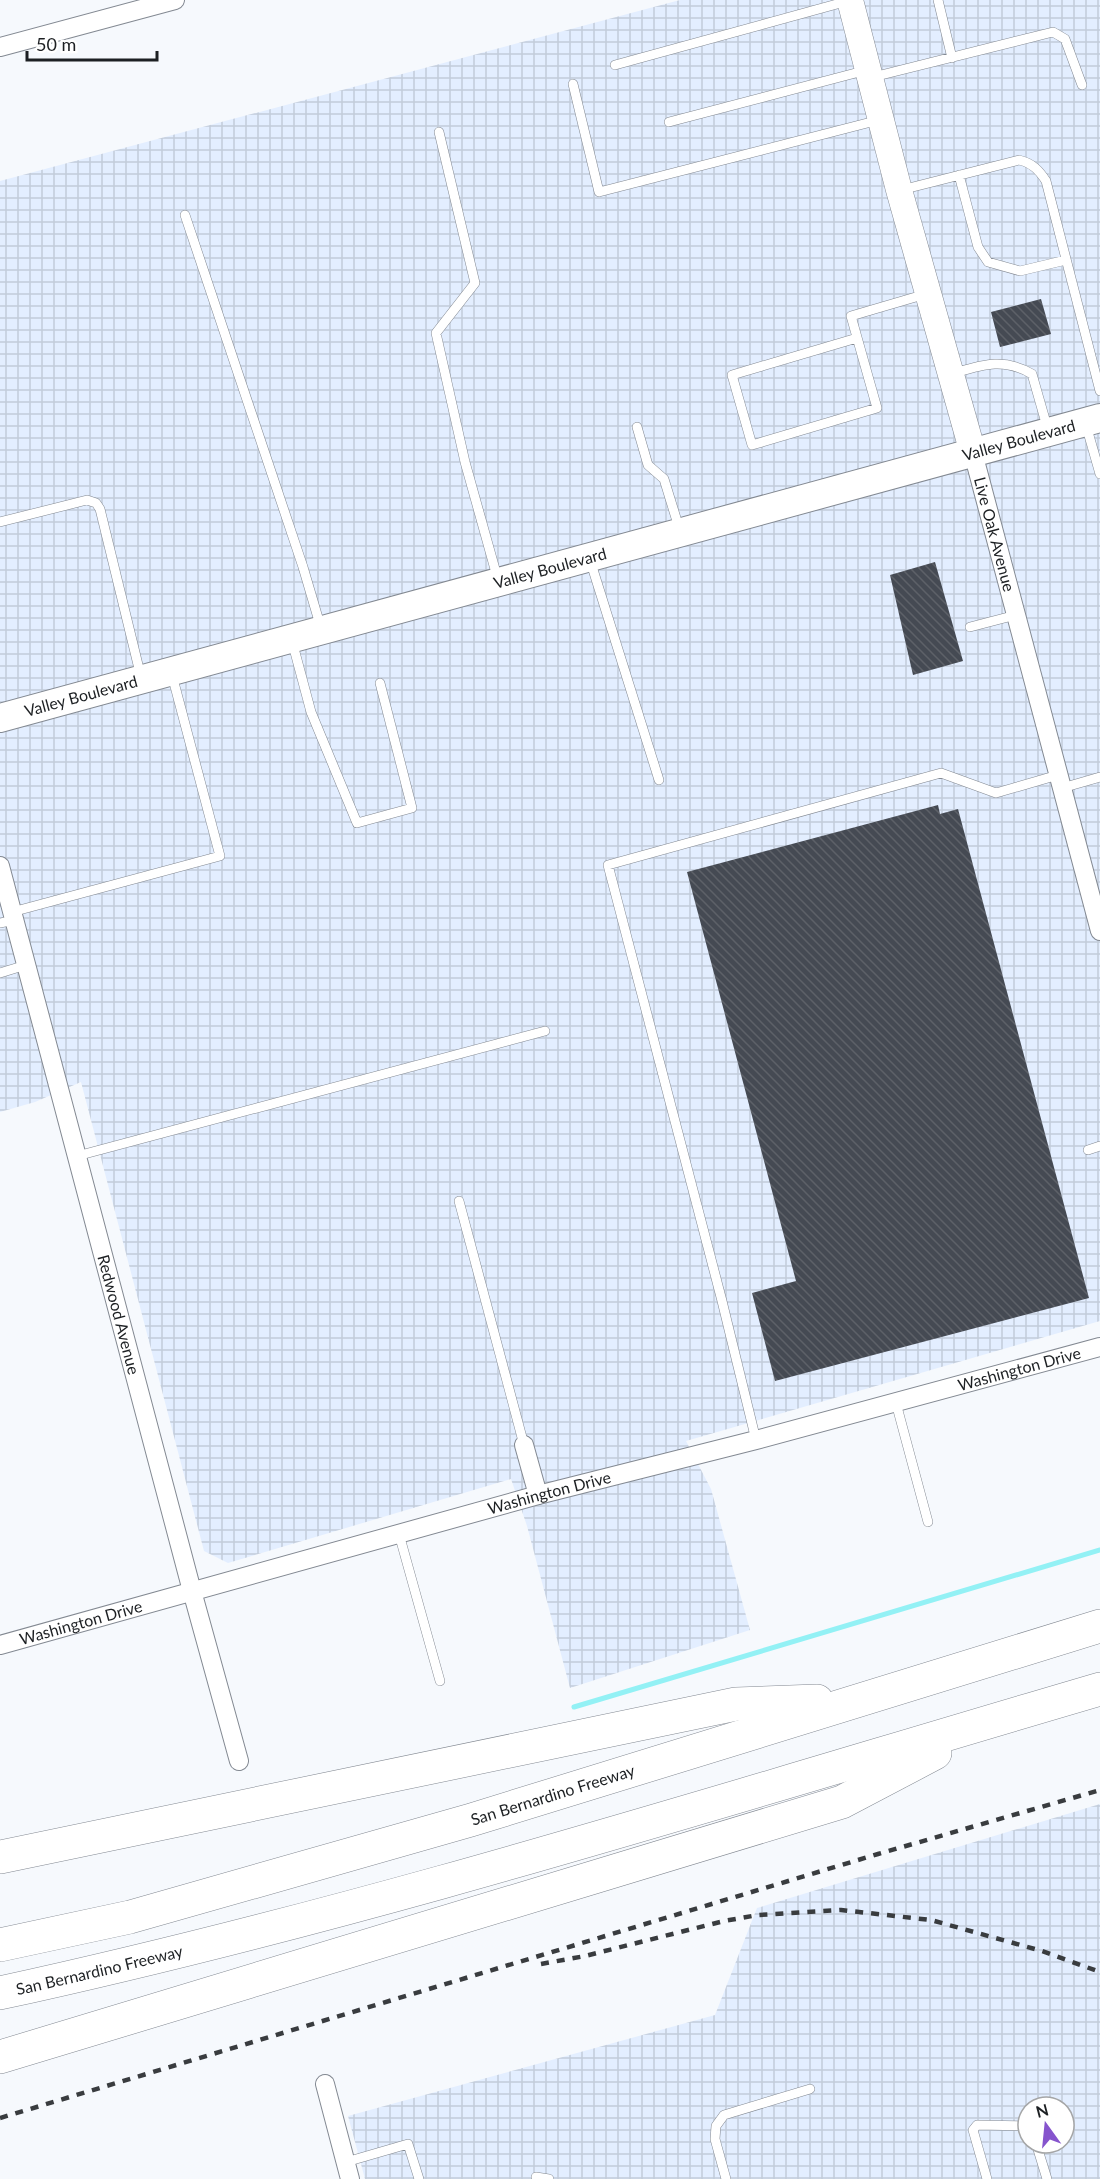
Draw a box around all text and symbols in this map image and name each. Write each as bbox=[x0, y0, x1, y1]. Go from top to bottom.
scale bar bbox=[27, 24, 158, 62]
text: 50 m bbox=[36, 33, 76, 55]
street label: Valley Boulevard bbox=[960, 415, 1077, 464]
street label: Live Oak Avenue bbox=[971, 475, 1019, 593]
street label: Valley Boulevard bbox=[491, 543, 608, 592]
street label: Valley Boulevard bbox=[22, 671, 139, 720]
street label: Redwood Avenue bbox=[94, 1252, 144, 1376]
street label: Washington Drive bbox=[955, 1343, 1083, 1394]
street label: Washington Drive bbox=[485, 1467, 613, 1518]
street label: Washington Drive bbox=[17, 1596, 144, 1648]
street label: San Bernardino Freeway bbox=[468, 1760, 638, 1829]
street label: San Bernardino Freeway bbox=[14, 1941, 185, 1998]
north arrow bbox=[1016, 2095, 1076, 2155]
text: N bbox=[1034, 2099, 1050, 2121]

